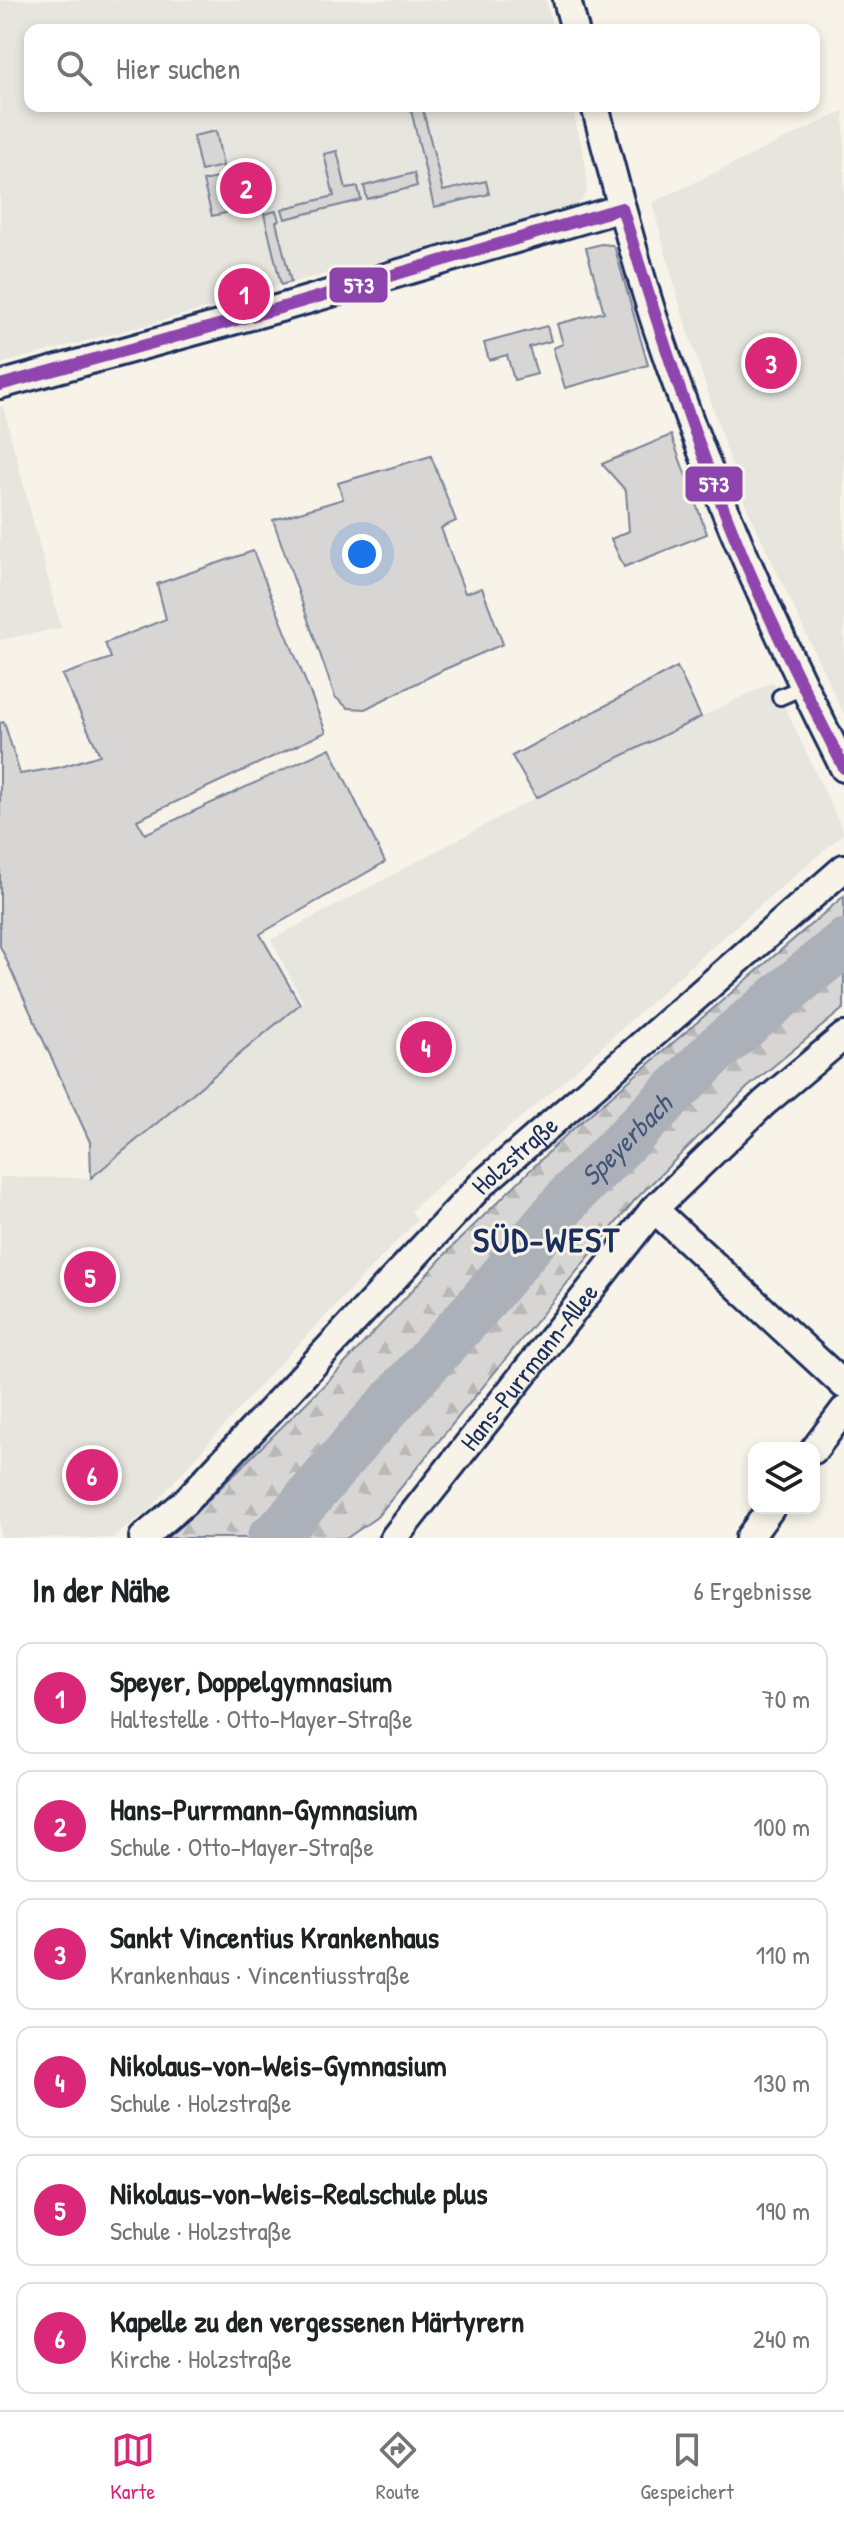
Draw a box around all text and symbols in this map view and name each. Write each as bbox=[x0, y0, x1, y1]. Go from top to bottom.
search box bbox=[24, 24, 820, 112]
icon: search bbox=[52, 46, 96, 90]
text: Hier suchen bbox=[116, 48, 240, 88]
pin: 2 bbox=[220, 158, 272, 218]
pin: 1 bbox=[218, 264, 270, 324]
line badge: 573 bbox=[328, 266, 389, 304]
text: 573 bbox=[344, 270, 374, 300]
pin: 3 bbox=[745, 333, 797, 393]
line badge: 573 bbox=[684, 465, 744, 503]
text: 573 bbox=[699, 469, 729, 499]
your location bbox=[342, 534, 382, 574]
pin: 4 bbox=[400, 1017, 452, 1077]
water label: Speyerbach bbox=[572, 1084, 682, 1194]
street label: Holzstraße bbox=[463, 1108, 565, 1202]
district label: SÜD-WEST bbox=[473, 1217, 621, 1263]
pin: 5 bbox=[64, 1247, 116, 1307]
street label: Hans-Purrmann-Allee bbox=[452, 1276, 606, 1458]
map controls bbox=[748, 1442, 820, 1514]
button: layers bbox=[748, 1442, 820, 1514]
pin: 6 bbox=[66, 1445, 118, 1505]
text: In der Nähe bbox=[32, 1567, 170, 1613]
text: 6 Ergebnisse bbox=[694, 1573, 812, 1608]
text: Speyer, Doppelgymnasium bbox=[110, 1661, 392, 1701]
text: 1 bbox=[55, 1681, 65, 1716]
text: 70 m bbox=[762, 1681, 810, 1716]
text: Haltestelle · Otto-Mayer-Straße bbox=[110, 1701, 413, 1736]
text: Hans-Purrmann-Gymnasium bbox=[110, 1789, 417, 1829]
text: 2 bbox=[54, 1809, 66, 1844]
text: 100 m bbox=[754, 1809, 810, 1844]
text: Schule · Otto-Mayer-Straße bbox=[110, 1829, 374, 1864]
text: Sankt Vincentius Krankenhaus bbox=[110, 1917, 439, 1957]
text: 3 bbox=[54, 1937, 66, 1972]
text: 110 m bbox=[756, 1937, 810, 1972]
text: Krankenhaus · Vincentiusstraße bbox=[110, 1957, 410, 1992]
text: Nikolaus-von-Weis-Gymnasium bbox=[110, 2045, 447, 2085]
text: 4 bbox=[55, 2065, 65, 2100]
text: 130 m bbox=[754, 2065, 810, 2100]
text: Schule · Holzstraße bbox=[110, 2085, 292, 2120]
text: Nikolaus-von-Weis-Realschule plus bbox=[110, 2173, 488, 2213]
text: 5 bbox=[55, 2193, 66, 2228]
text: 190 m bbox=[756, 2193, 810, 2228]
text: Schule · Holzstraße bbox=[110, 2213, 292, 2248]
text: Kapelle zu den vergessenen Märtyrern bbox=[110, 2301, 524, 2341]
text: 6 bbox=[55, 2321, 65, 2356]
text: 240 m bbox=[753, 2321, 810, 2356]
text: Kirche · Holzstraße bbox=[110, 2341, 292, 2376]
tab: Karte bbox=[110, 2428, 155, 2506]
tab: Route bbox=[376, 2428, 420, 2506]
tab: Gespeichert bbox=[640, 2428, 734, 2506]

